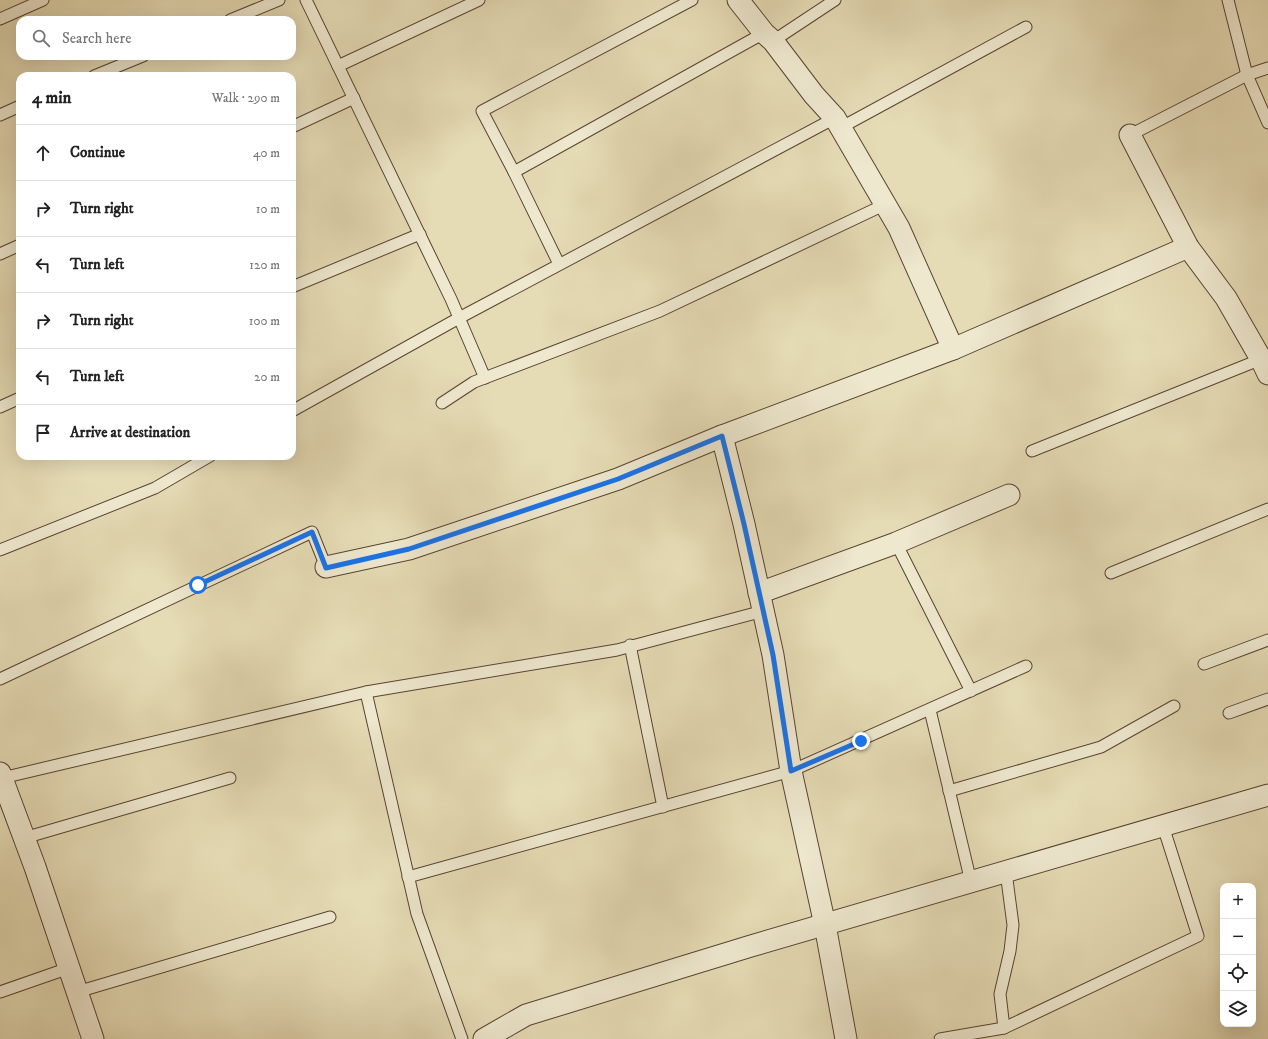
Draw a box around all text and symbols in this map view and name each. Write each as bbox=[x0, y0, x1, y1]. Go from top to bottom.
search box bbox=[16, 16, 296, 60]
icon: search bbox=[30, 27, 52, 49]
text: Search here bbox=[62, 29, 131, 48]
text: 4 min bbox=[32, 87, 71, 109]
text: Walk · 290 m bbox=[212, 90, 280, 106]
icon: ahead bbox=[32, 142, 54, 164]
text: Continue bbox=[70, 143, 125, 162]
text: 40 m bbox=[253, 145, 280, 161]
icon: right bbox=[32, 198, 54, 220]
text: Turn right bbox=[70, 199, 133, 218]
text: 10 m bbox=[256, 201, 280, 217]
icon: left bbox=[32, 254, 54, 276]
text: Turn left bbox=[70, 255, 124, 274]
text: 120 m bbox=[249, 257, 280, 273]
icon: right bbox=[32, 310, 54, 332]
text: Turn right bbox=[70, 311, 133, 330]
text: 100 m bbox=[249, 313, 280, 329]
icon: left bbox=[32, 366, 54, 388]
text: Turn left bbox=[70, 367, 124, 386]
text: 20 m bbox=[254, 369, 280, 385]
icon: arrive bbox=[32, 422, 54, 444]
text: Arrive at destination bbox=[70, 423, 190, 442]
route start bbox=[189, 576, 207, 594]
route end bbox=[852, 732, 870, 750]
map controls bbox=[1220, 883, 1256, 1027]
button: + bbox=[1220, 883, 1256, 919]
button: − bbox=[1220, 919, 1256, 955]
button: locate bbox=[1220, 955, 1256, 991]
button: layers bbox=[1220, 991, 1256, 1027]

